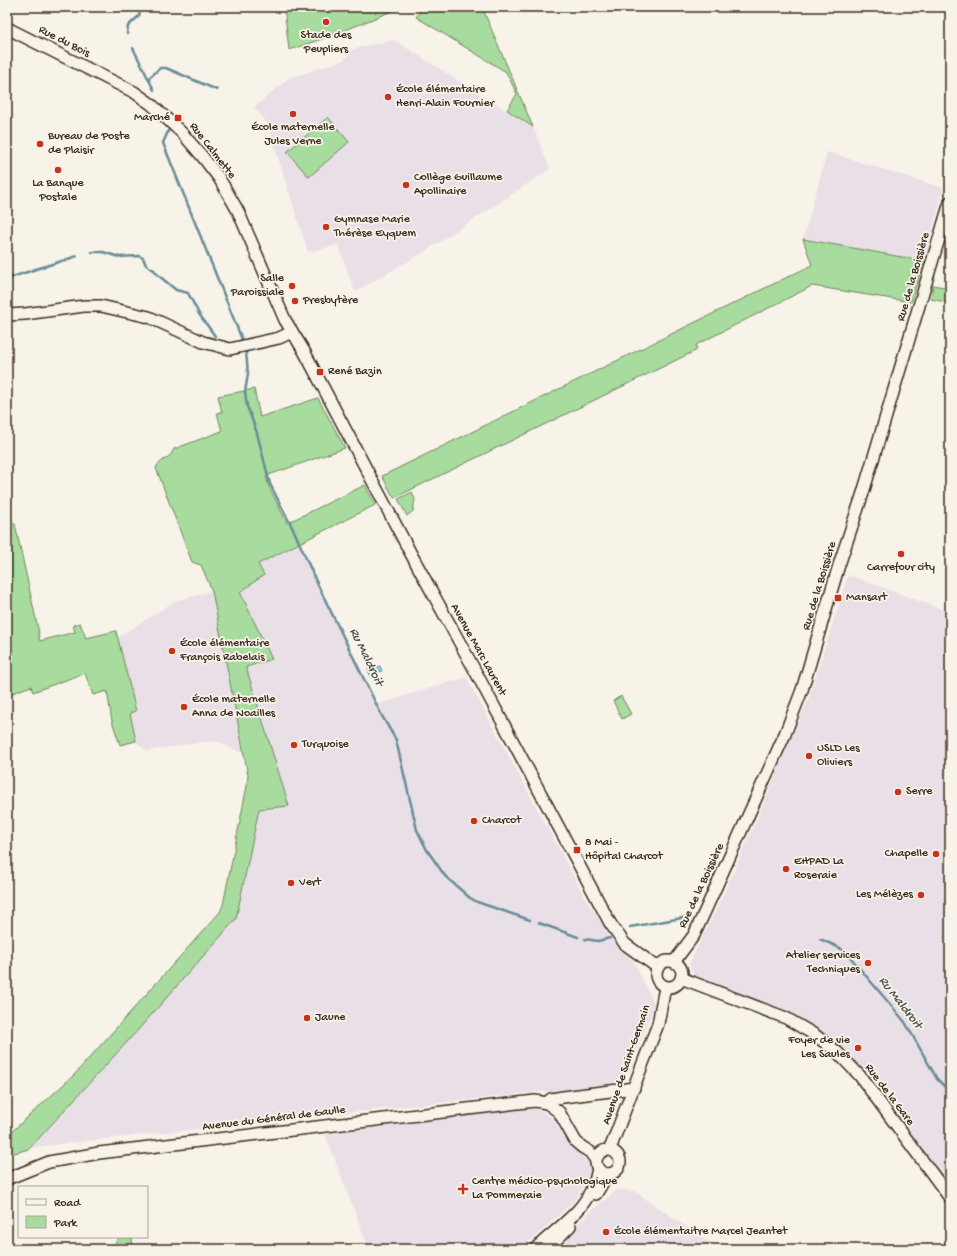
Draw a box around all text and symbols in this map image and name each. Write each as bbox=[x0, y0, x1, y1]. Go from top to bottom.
marker: Stade des Peupliers bbox=[321, 17, 331, 27]
street label: Rue du Bois bbox=[36, 23, 93, 61]
place label: Stade des Peupliers bbox=[301, 29, 352, 57]
place label: École élémentaire Henri-Alain Fournier bbox=[396, 83, 496, 111]
marker: École élémentaire Henri-Alain Fournier bbox=[383, 92, 393, 102]
marker: École maternelle Jules Verne bbox=[288, 109, 298, 119]
place label: Marché bbox=[134, 111, 171, 125]
marker: Marché bbox=[173, 113, 183, 123]
street label: Rue Calmette bbox=[186, 120, 239, 183]
place label: École maternelle Jules Verne bbox=[251, 121, 335, 149]
place label: Bureau de Poste de Plaisir bbox=[47, 130, 131, 158]
marker: Bureau de Poste de Plaisir bbox=[35, 139, 45, 149]
marker: La Banque Postale bbox=[53, 165, 63, 175]
place label: Collège Guillaume Apollinaire bbox=[414, 171, 503, 199]
place label: La Banque Postale bbox=[32, 177, 85, 205]
marker: Collège Guillaume Apollinaire bbox=[401, 180, 411, 190]
place label: Gymnase Marie Thérèse Eyquem bbox=[333, 213, 417, 241]
marker: Gymnase Marie Thérèse Eyquem bbox=[321, 222, 331, 232]
street label: Rue de la Boissière bbox=[895, 230, 934, 323]
place label: Salle Paroissiale bbox=[230, 272, 285, 300]
marker: Salle Paroissiale bbox=[287, 281, 297, 291]
place label: Presbytère bbox=[302, 294, 359, 308]
marker: Presbytère bbox=[290, 296, 300, 306]
place label: René Bazin bbox=[328, 365, 382, 379]
marker: René Bazin bbox=[315, 367, 325, 377]
street label: Rue de la Boissière bbox=[800, 539, 840, 632]
marker: Carrefour city bbox=[896, 549, 906, 559]
place label: Carrefour city bbox=[867, 561, 935, 575]
place label: Mansart bbox=[846, 591, 888, 605]
marker: Mansart bbox=[833, 593, 843, 603]
street label: Avenue Marc Laurent bbox=[447, 602, 510, 699]
water label: Ru Maldroit bbox=[346, 626, 388, 691]
place label: École élémentaire François Rabelais bbox=[179, 637, 270, 665]
marker: École élémentaire François Rabelais bbox=[167, 646, 177, 656]
place label: École maternelle Anna de Noailles bbox=[192, 693, 276, 721]
marker: École maternelle Anna de Noailles bbox=[179, 702, 189, 712]
place label: Turquoise bbox=[301, 738, 350, 752]
marker: Turquoise bbox=[289, 740, 299, 750]
place label: USLD Les Oliviers bbox=[817, 742, 860, 770]
marker: USLD Les Oliviers bbox=[804, 751, 814, 761]
place label: Serre bbox=[906, 785, 933, 799]
marker: Serre bbox=[893, 787, 903, 797]
place label: Charcot bbox=[482, 814, 522, 828]
marker: Charcot bbox=[469, 816, 479, 826]
place label: 8 Mai - Hôpital Charcot bbox=[585, 836, 664, 864]
street label: Rue de la Boissière bbox=[676, 841, 728, 931]
marker: 8 Mai - Hôpital Charcot bbox=[572, 845, 582, 855]
place label: Chapelle bbox=[885, 847, 929, 861]
marker: Chapelle bbox=[931, 849, 941, 859]
place label: EHPAD La Roseraie bbox=[794, 855, 844, 883]
marker: EHPAD La Roseraie bbox=[781, 864, 791, 874]
place label: Vert bbox=[298, 876, 322, 890]
marker: Vert bbox=[286, 878, 296, 888]
place label: Les Mélèzes bbox=[856, 888, 914, 902]
marker: Les Mélèzes bbox=[916, 890, 926, 900]
place label: Atelier services Techniques bbox=[786, 949, 861, 977]
marker: Atelier services Techniques bbox=[863, 958, 873, 968]
water label: Ru Maldroit bbox=[875, 974, 927, 1034]
street label: Avenue de Saint-Germain bbox=[600, 1003, 654, 1127]
place label: Jaune bbox=[315, 1011, 346, 1025]
marker: Jaune bbox=[302, 1013, 312, 1023]
place label: Foyer de vie Les Saules bbox=[787, 1034, 851, 1062]
marker: Foyer de vie Les Saules bbox=[853, 1043, 863, 1053]
street label: Rue de la Gare bbox=[861, 1061, 917, 1129]
street label: Avenue du Général de Gaulle bbox=[202, 1103, 347, 1135]
place label: Centre médico-psychologique La Pommeraie bbox=[472, 1175, 618, 1203]
marker: Centre médico-psychologique La Pommeraie bbox=[457, 1183, 469, 1195]
legend bbox=[18, 1186, 148, 1238]
text: Road bbox=[54, 1197, 81, 1211]
text: Park bbox=[53, 1217, 79, 1231]
place label: École élémentaitre Marcel Jeantet bbox=[614, 1225, 788, 1239]
marker: École élémentaitre Marcel Jeantet bbox=[601, 1227, 611, 1237]

